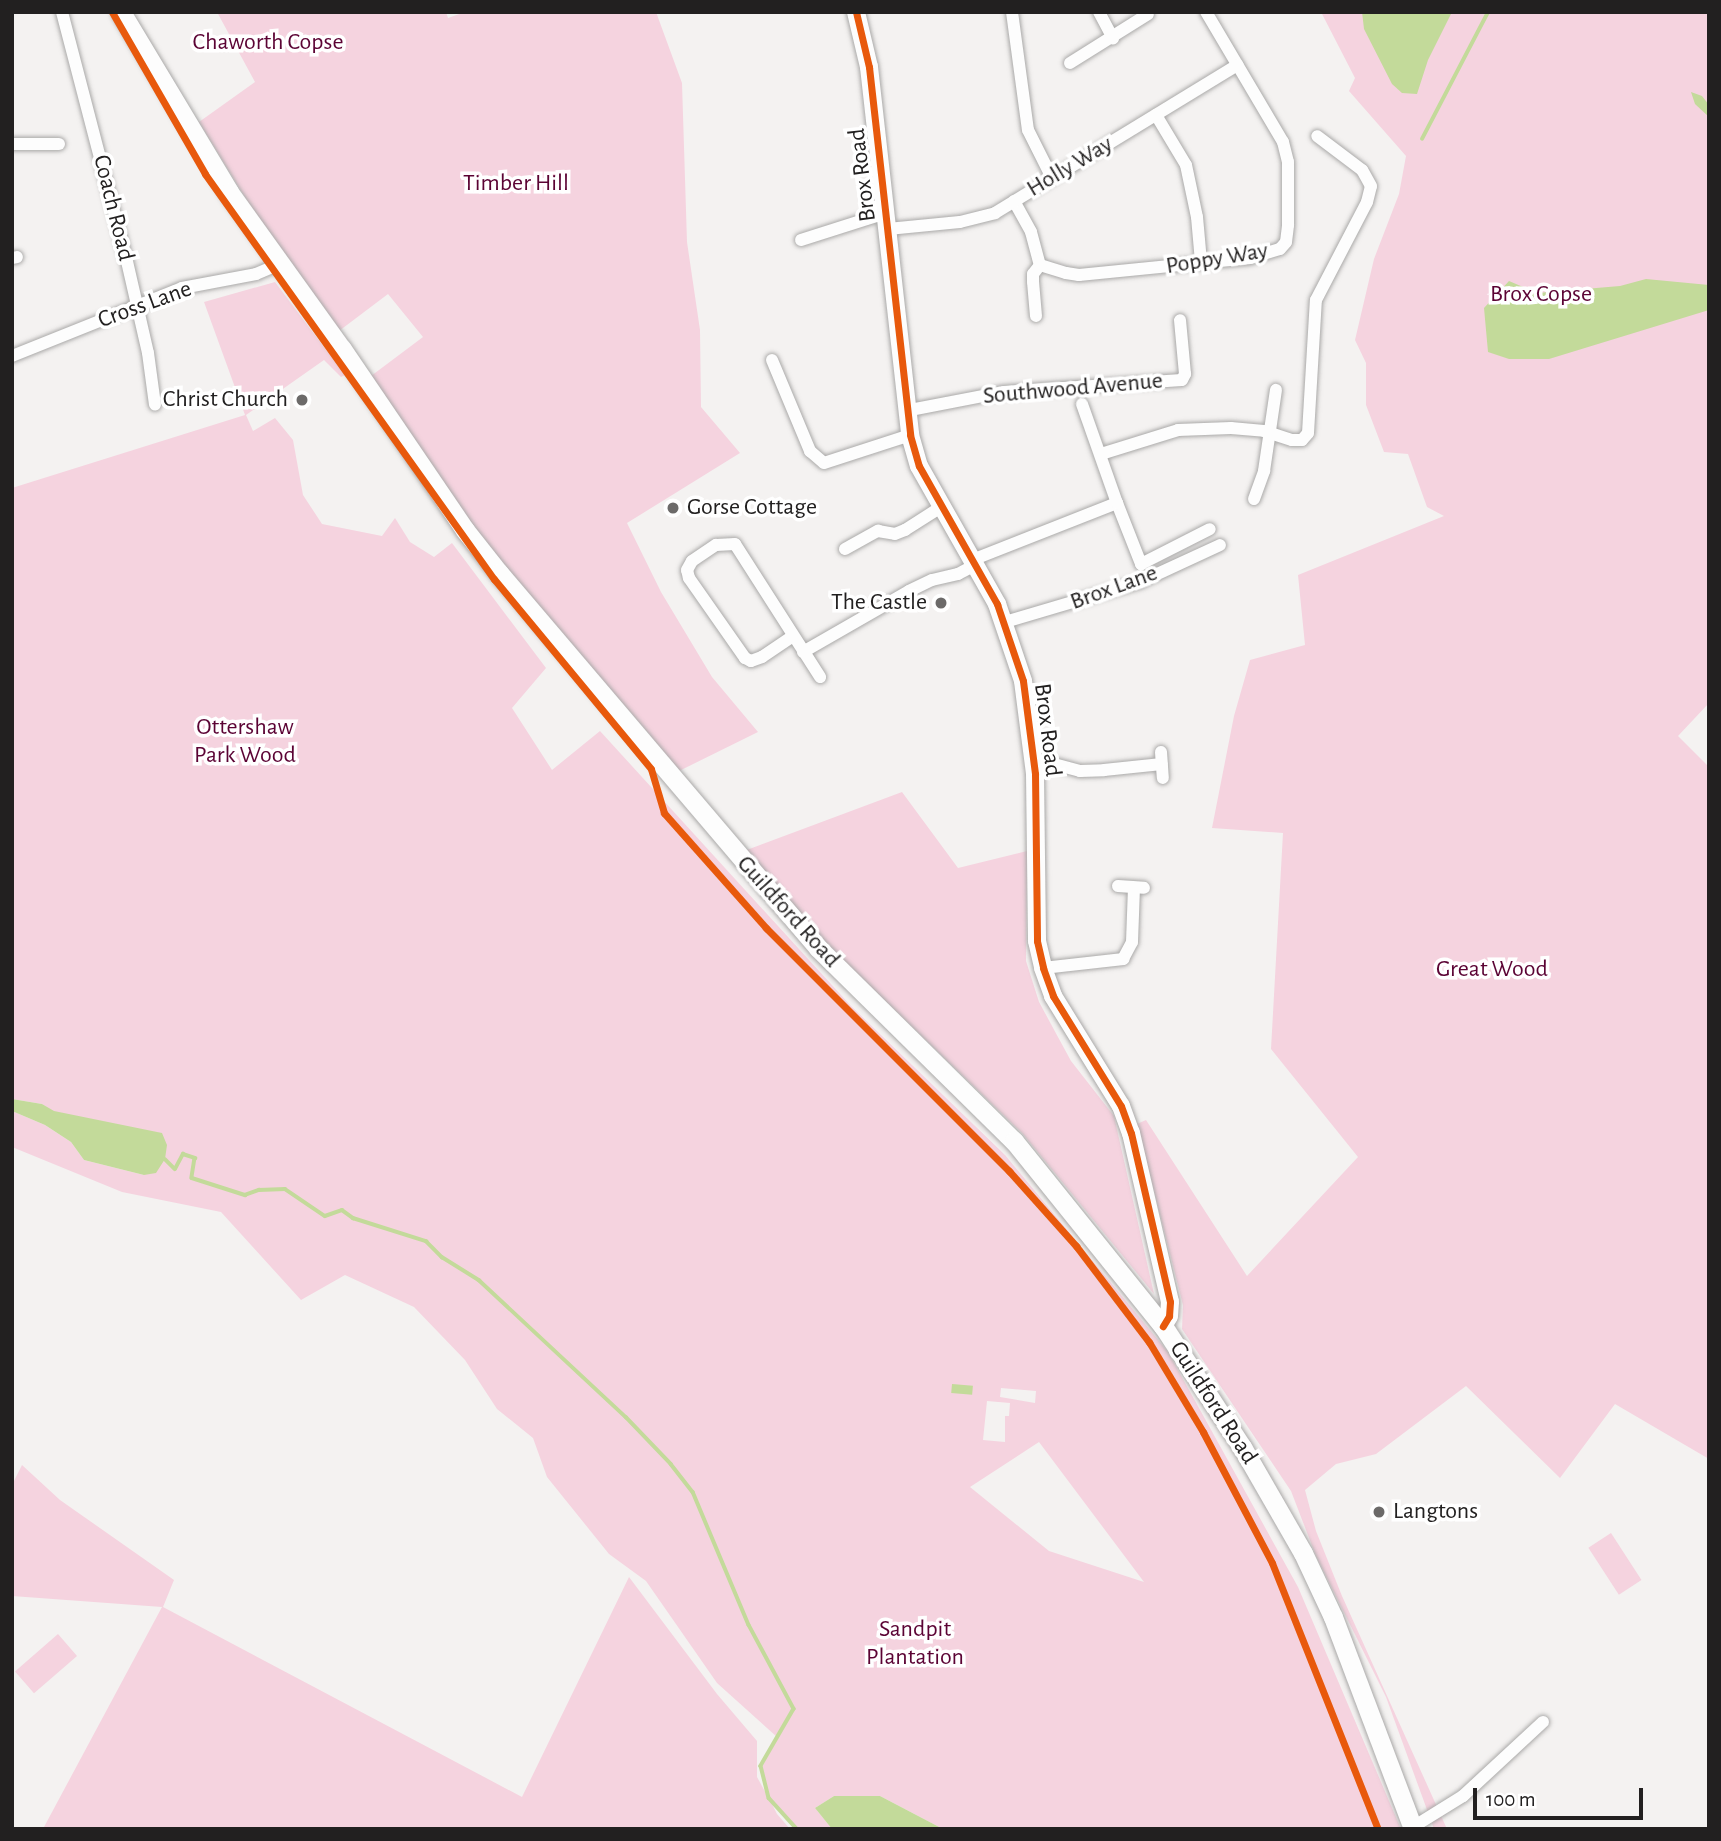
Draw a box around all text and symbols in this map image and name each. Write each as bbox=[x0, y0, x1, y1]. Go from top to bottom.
park label: Chaworth Copse bbox=[193, 29, 343, 57]
street label: Brox Road bbox=[843, 127, 883, 223]
street label: Holly Way bbox=[1022, 130, 1118, 204]
street label: Coach Road bbox=[86, 152, 140, 264]
park label: Timber Hill bbox=[463, 170, 569, 198]
street label: Poppy Way bbox=[1164, 237, 1270, 281]
street label: Cross Lane bbox=[94, 275, 196, 335]
park label: Brox Copse bbox=[1490, 281, 1592, 309]
street label: Southwood Avenue bbox=[982, 367, 1164, 411]
place label: Christ Church bbox=[163, 386, 288, 414]
marker: Christ Church bbox=[294, 392, 310, 408]
place label: Gorse Cottage bbox=[687, 494, 817, 522]
marker: Gorse Cottage bbox=[665, 500, 681, 516]
street label: Brox Lane bbox=[1067, 559, 1161, 617]
place label: The Castle bbox=[831, 589, 927, 617]
marker: The Castle bbox=[933, 595, 949, 611]
street label: Brox Road bbox=[1027, 682, 1067, 778]
park label: Ottershaw Park Wood bbox=[194, 714, 296, 770]
street label: Guildford Road bbox=[730, 850, 846, 974]
park label: Great Wood bbox=[1436, 956, 1548, 984]
street label: Guildford Road bbox=[1163, 1336, 1263, 1470]
place label: Langtons bbox=[1393, 1498, 1478, 1526]
marker: Langtons bbox=[1371, 1504, 1387, 1520]
park label: Sandpit Plantation bbox=[866, 1616, 964, 1672]
scale bar bbox=[1476, 1774, 1646, 1818]
text: 100 m bbox=[1486, 1789, 1536, 1810]

